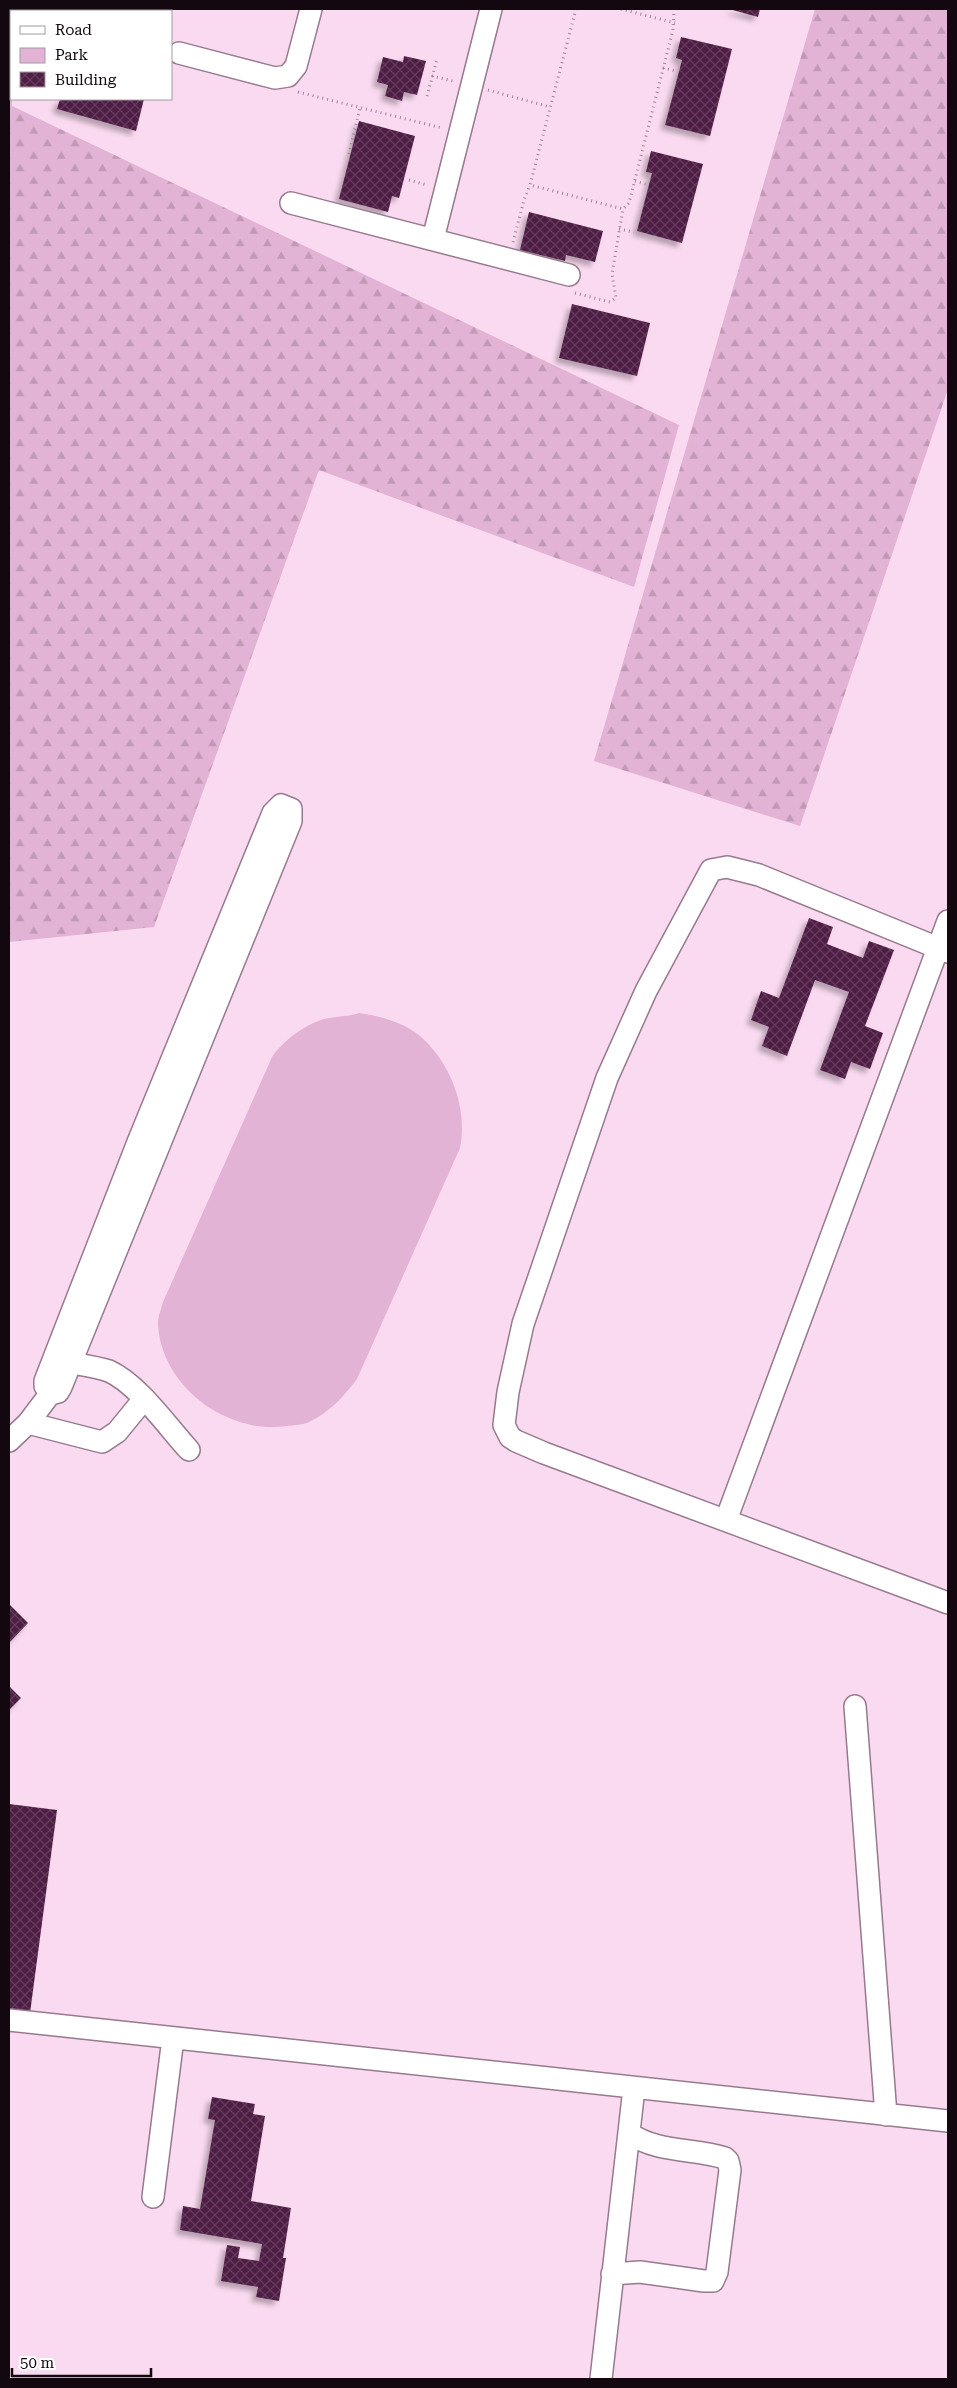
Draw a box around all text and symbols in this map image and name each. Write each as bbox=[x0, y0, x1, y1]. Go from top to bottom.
legend bbox=[10, 10, 172, 100]
text: Road bbox=[55, 21, 92, 39]
text: Park bbox=[55, 46, 89, 64]
text: Building bbox=[55, 71, 117, 89]
scale bar bbox=[12, 2346, 151, 2378]
text: 50 m bbox=[20, 2354, 55, 2372]

